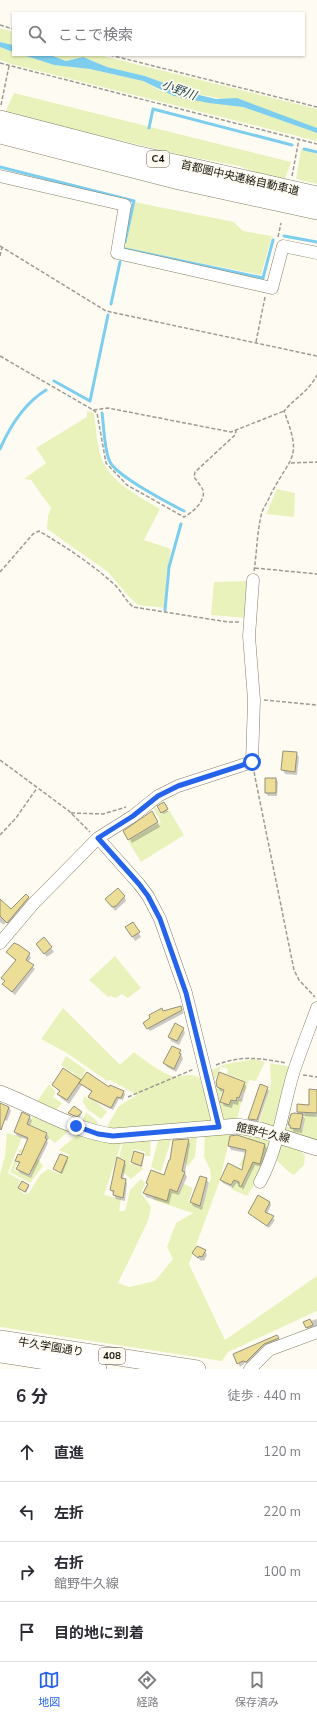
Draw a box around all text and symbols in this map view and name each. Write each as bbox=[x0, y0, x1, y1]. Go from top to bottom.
search box bbox=[12, 12, 305, 56]
icon: search bbox=[26, 23, 48, 45]
text: ここで検索 bbox=[58, 25, 133, 45]
water label: 小野川 bbox=[159, 76, 201, 104]
road number: C4 bbox=[147, 151, 169, 167]
street label: 首都圏中央連絡自動車道 bbox=[179, 157, 301, 199]
route start bbox=[243, 753, 261, 771]
route end bbox=[67, 1117, 85, 1135]
street label: 館野牛久線 bbox=[235, 1120, 291, 1146]
street label: 牛久学園通り bbox=[17, 1334, 85, 1360]
road number: 408 bbox=[99, 1348, 125, 1364]
text: 6 分 bbox=[16, 1385, 48, 1408]
text: 徒歩 · 440 m bbox=[227, 1387, 301, 1405]
icon: ahead bbox=[16, 1441, 38, 1463]
text: 直進 bbox=[54, 1443, 84, 1463]
text: 120 m bbox=[263, 1443, 301, 1461]
icon: left bbox=[16, 1501, 38, 1523]
text: 左折 bbox=[54, 1503, 84, 1523]
text: 220 m bbox=[263, 1503, 301, 1521]
text: 右折 bbox=[54, 1553, 84, 1573]
icon: right bbox=[16, 1561, 38, 1583]
text: 100 m bbox=[263, 1563, 301, 1581]
text: 館野牛久線 bbox=[54, 1575, 119, 1593]
icon: arrive bbox=[16, 1621, 38, 1643]
text: 目的地に到着 bbox=[54, 1623, 144, 1643]
tab: 地図 bbox=[38, 1669, 60, 1710]
tab: 経路 bbox=[136, 1669, 158, 1710]
tab: 保存済み bbox=[235, 1669, 279, 1710]

